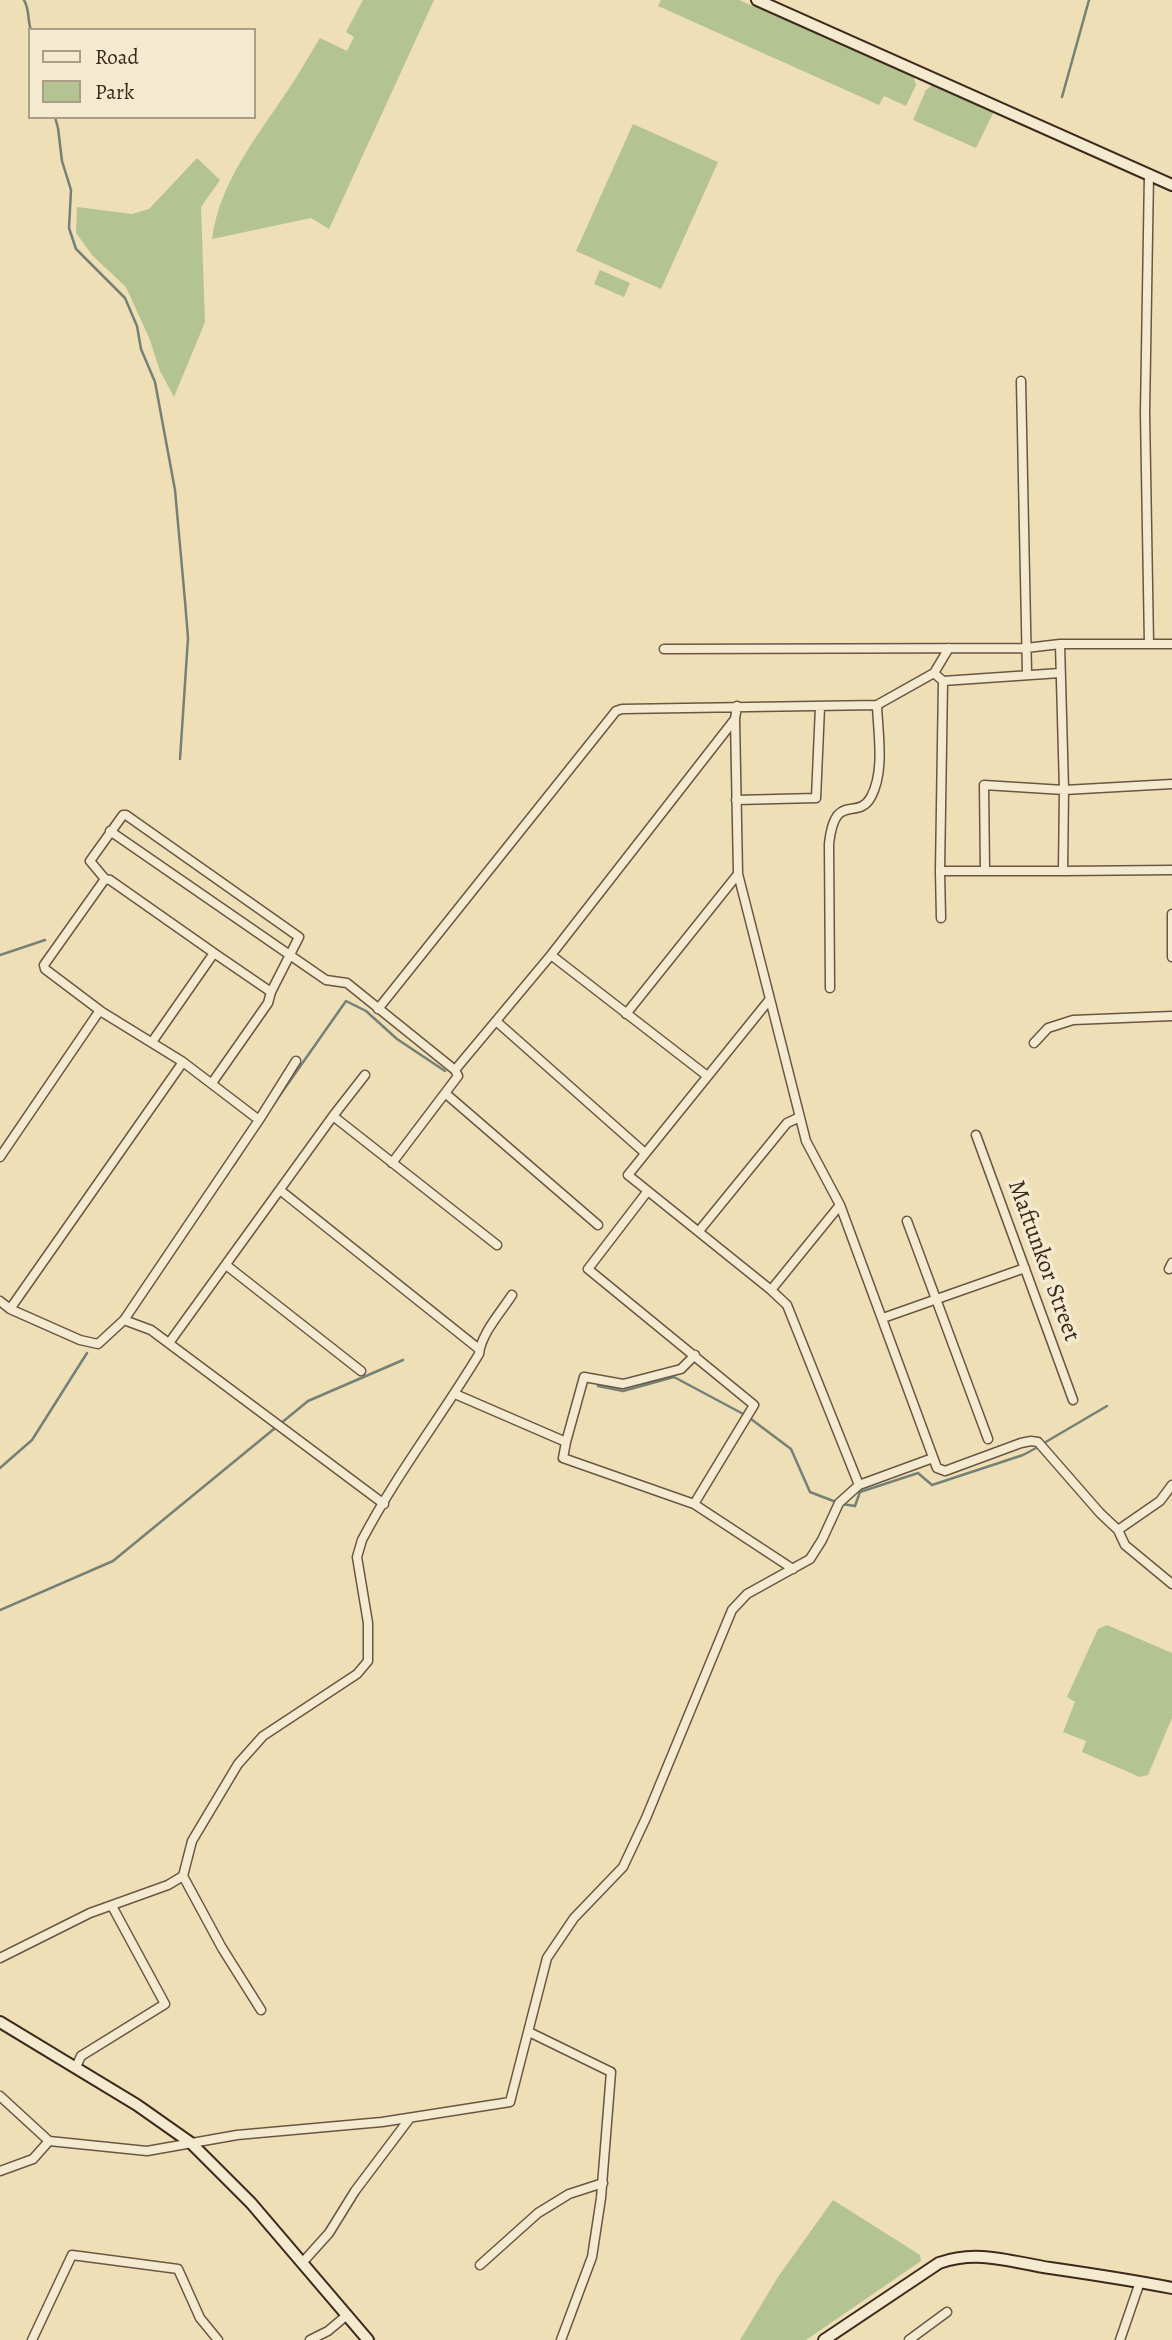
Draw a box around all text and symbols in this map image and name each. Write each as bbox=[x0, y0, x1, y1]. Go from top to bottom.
legend bbox=[28, 28, 256, 119]
text: Road bbox=[95, 43, 139, 71]
text: Park bbox=[95, 78, 134, 106]
street label: Maftunkor Street bbox=[1001, 1176, 1085, 1346]

